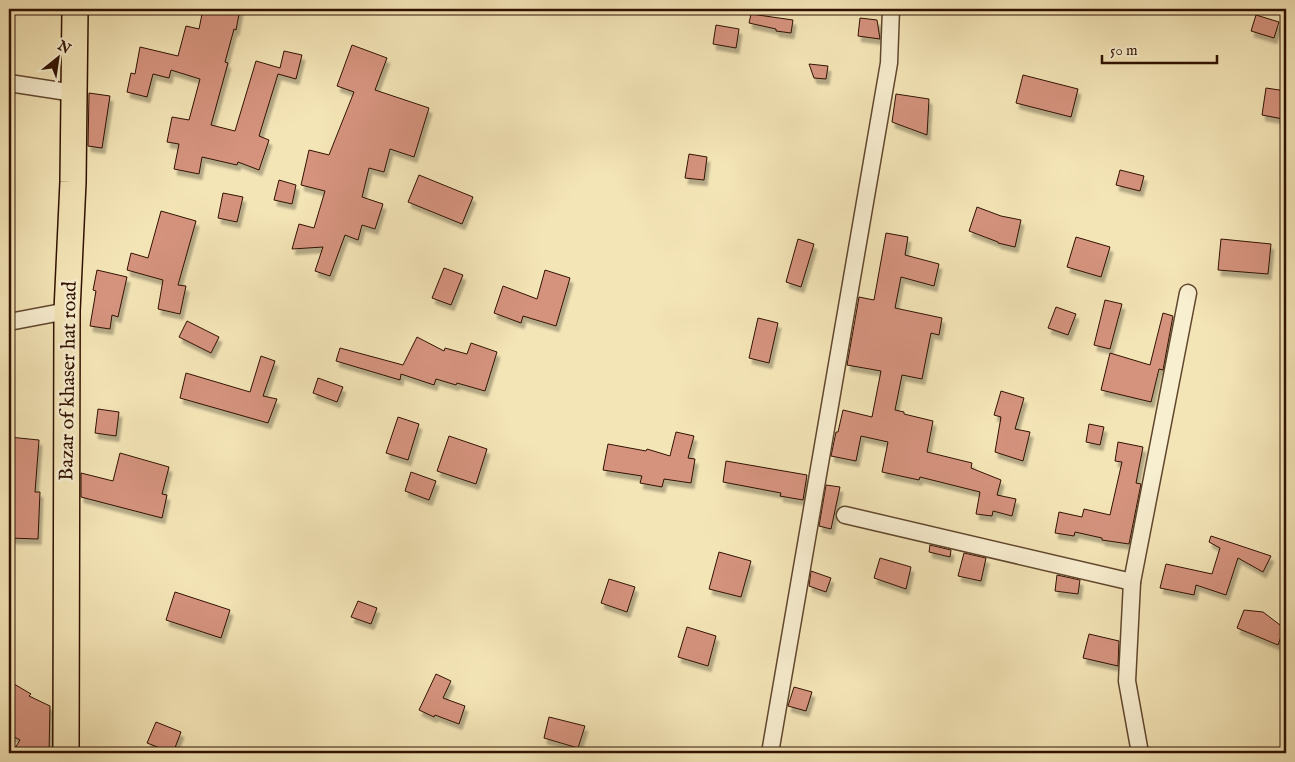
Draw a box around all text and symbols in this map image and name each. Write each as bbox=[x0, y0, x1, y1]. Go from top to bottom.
north arrow bbox=[32, 32, 82, 82]
scale bar bbox=[1102, 32, 1218, 64]
text: N bbox=[53, 36, 74, 58]
text: 50 m bbox=[1110, 41, 1138, 60]
street label: Bazar of khaser hat road bbox=[54, 281, 83, 481]

